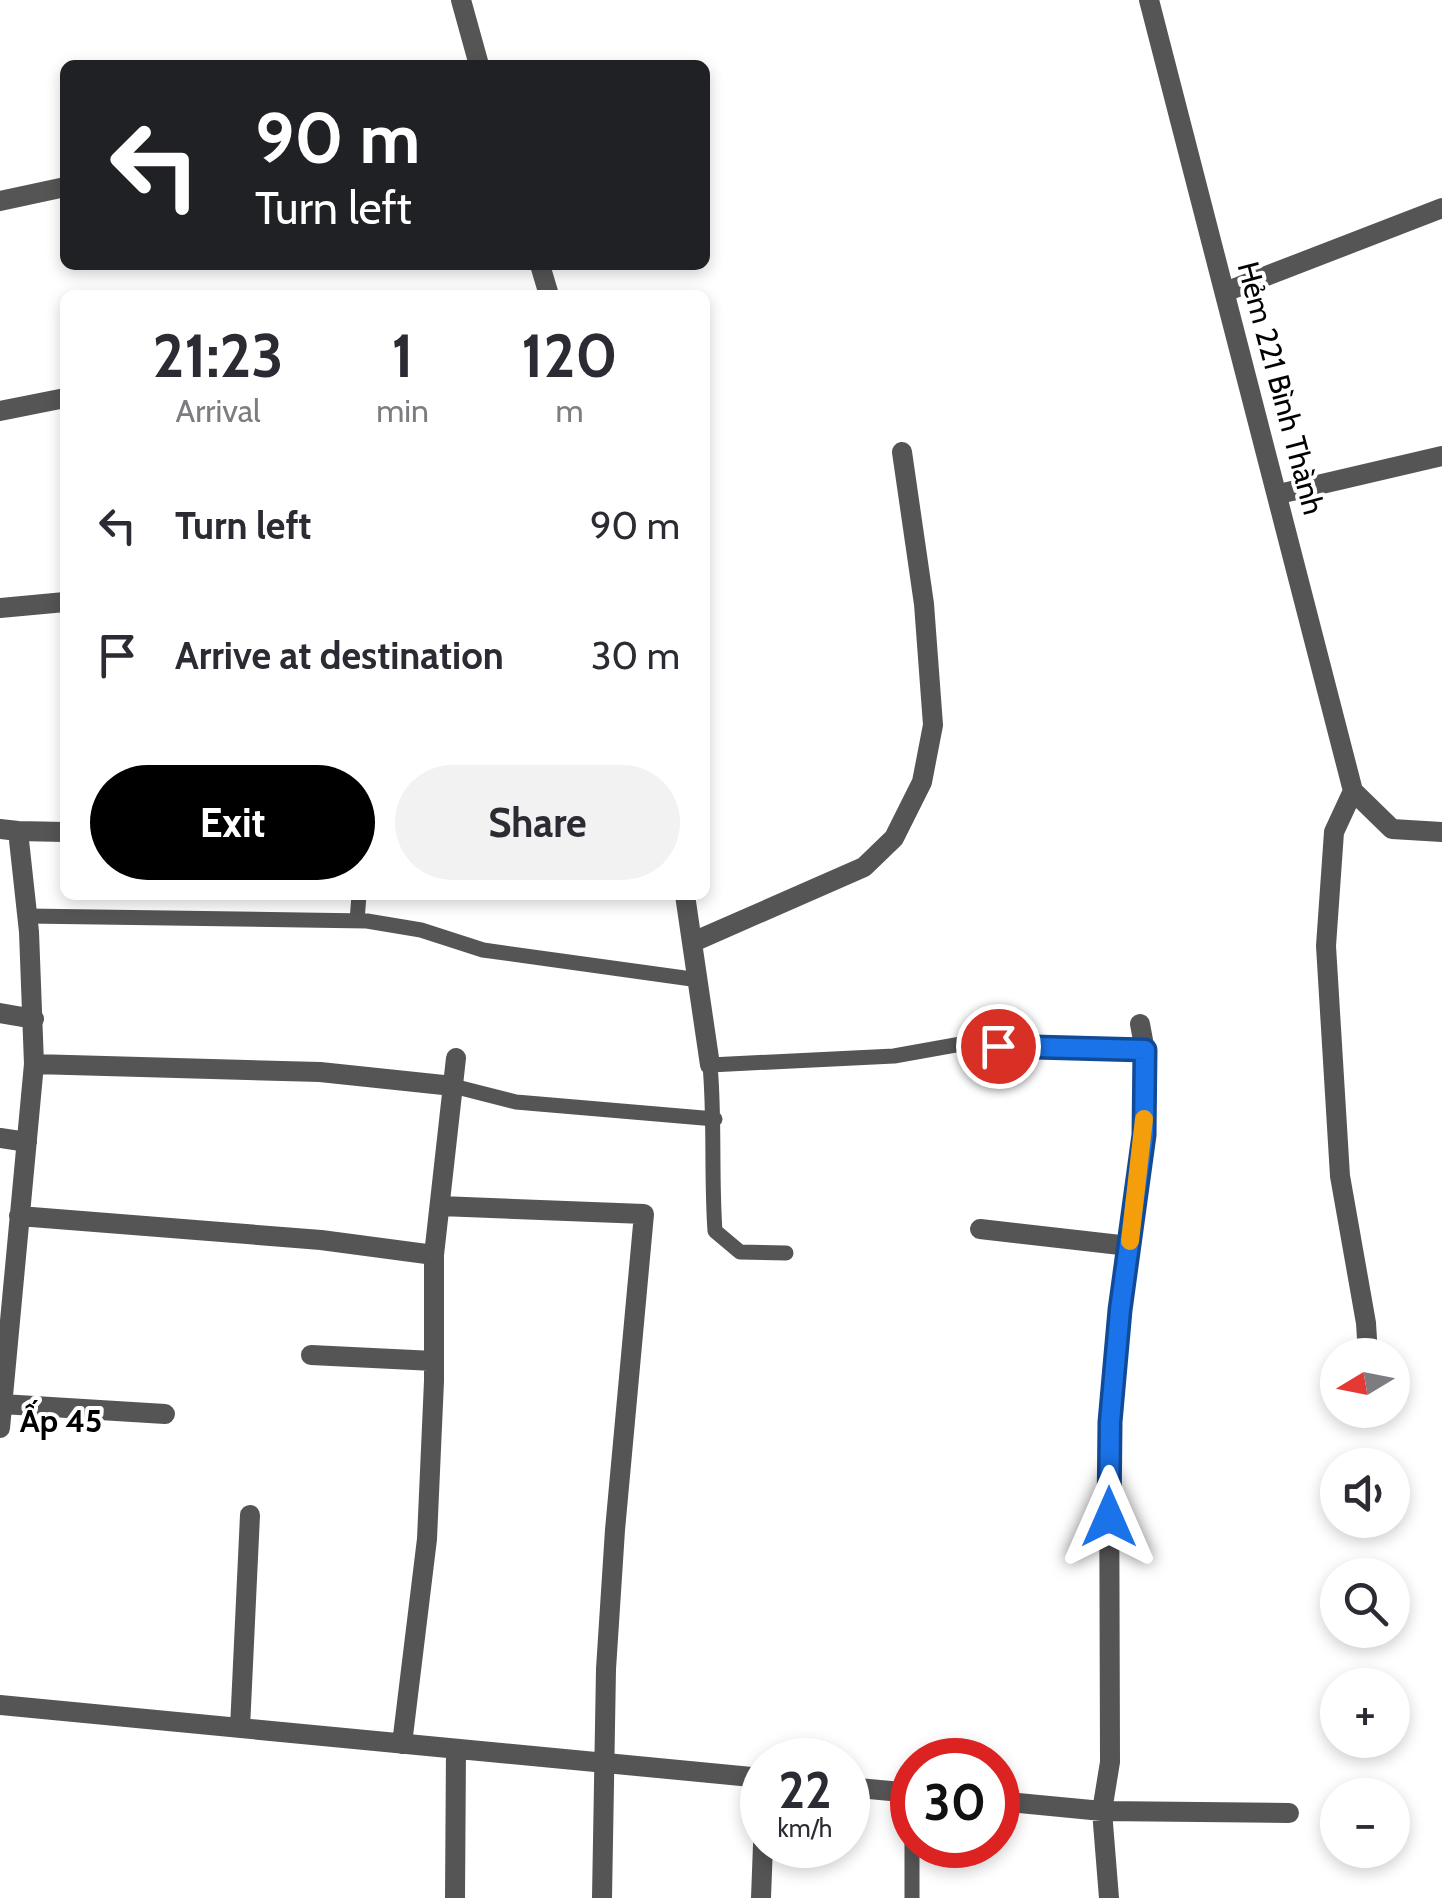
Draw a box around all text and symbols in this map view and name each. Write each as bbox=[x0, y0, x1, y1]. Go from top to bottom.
text: 90 m bbox=[255, 95, 420, 181]
icon: left bbox=[90, 100, 220, 230]
text: Turn left bbox=[255, 181, 412, 235]
street label: Hẻm 221 Bình Thành bbox=[1229, 257, 1333, 519]
text: 21:23 bbox=[152, 319, 284, 392]
text: 1 bbox=[391, 319, 414, 392]
text: 120 bbox=[521, 319, 618, 392]
text: Arrival bbox=[175, 391, 261, 430]
text: min bbox=[376, 391, 429, 430]
text: m bbox=[555, 391, 583, 430]
icon: left bbox=[90, 498, 145, 553]
text: Turn left bbox=[175, 502, 311, 549]
text: 90 m bbox=[590, 502, 680, 549]
icon: arrive bbox=[90, 628, 145, 683]
text: Arrive at destination bbox=[175, 632, 504, 679]
text: 30 m bbox=[591, 632, 680, 679]
button: Exit bbox=[90, 765, 375, 880]
button: Share bbox=[395, 765, 680, 880]
pin bbox=[956, 1004, 1041, 1089]
icon: arrive bbox=[971, 1019, 1026, 1074]
north arrow bbox=[1320, 1338, 1410, 1428]
map controls bbox=[1320, 1338, 1410, 1868]
district label: Ấp 45 bbox=[20, 1400, 102, 1440]
button: sound bbox=[1320, 1448, 1410, 1538]
position arrow bbox=[1057, 1465, 1161, 1569]
button: search bbox=[1320, 1558, 1410, 1648]
button: + bbox=[1320, 1668, 1410, 1758]
speed limit sign: 30 bbox=[890, 1738, 1020, 1868]
text: 22 bbox=[779, 1760, 831, 1821]
button: − bbox=[1320, 1778, 1410, 1868]
text: km/h bbox=[778, 1813, 832, 1843]

